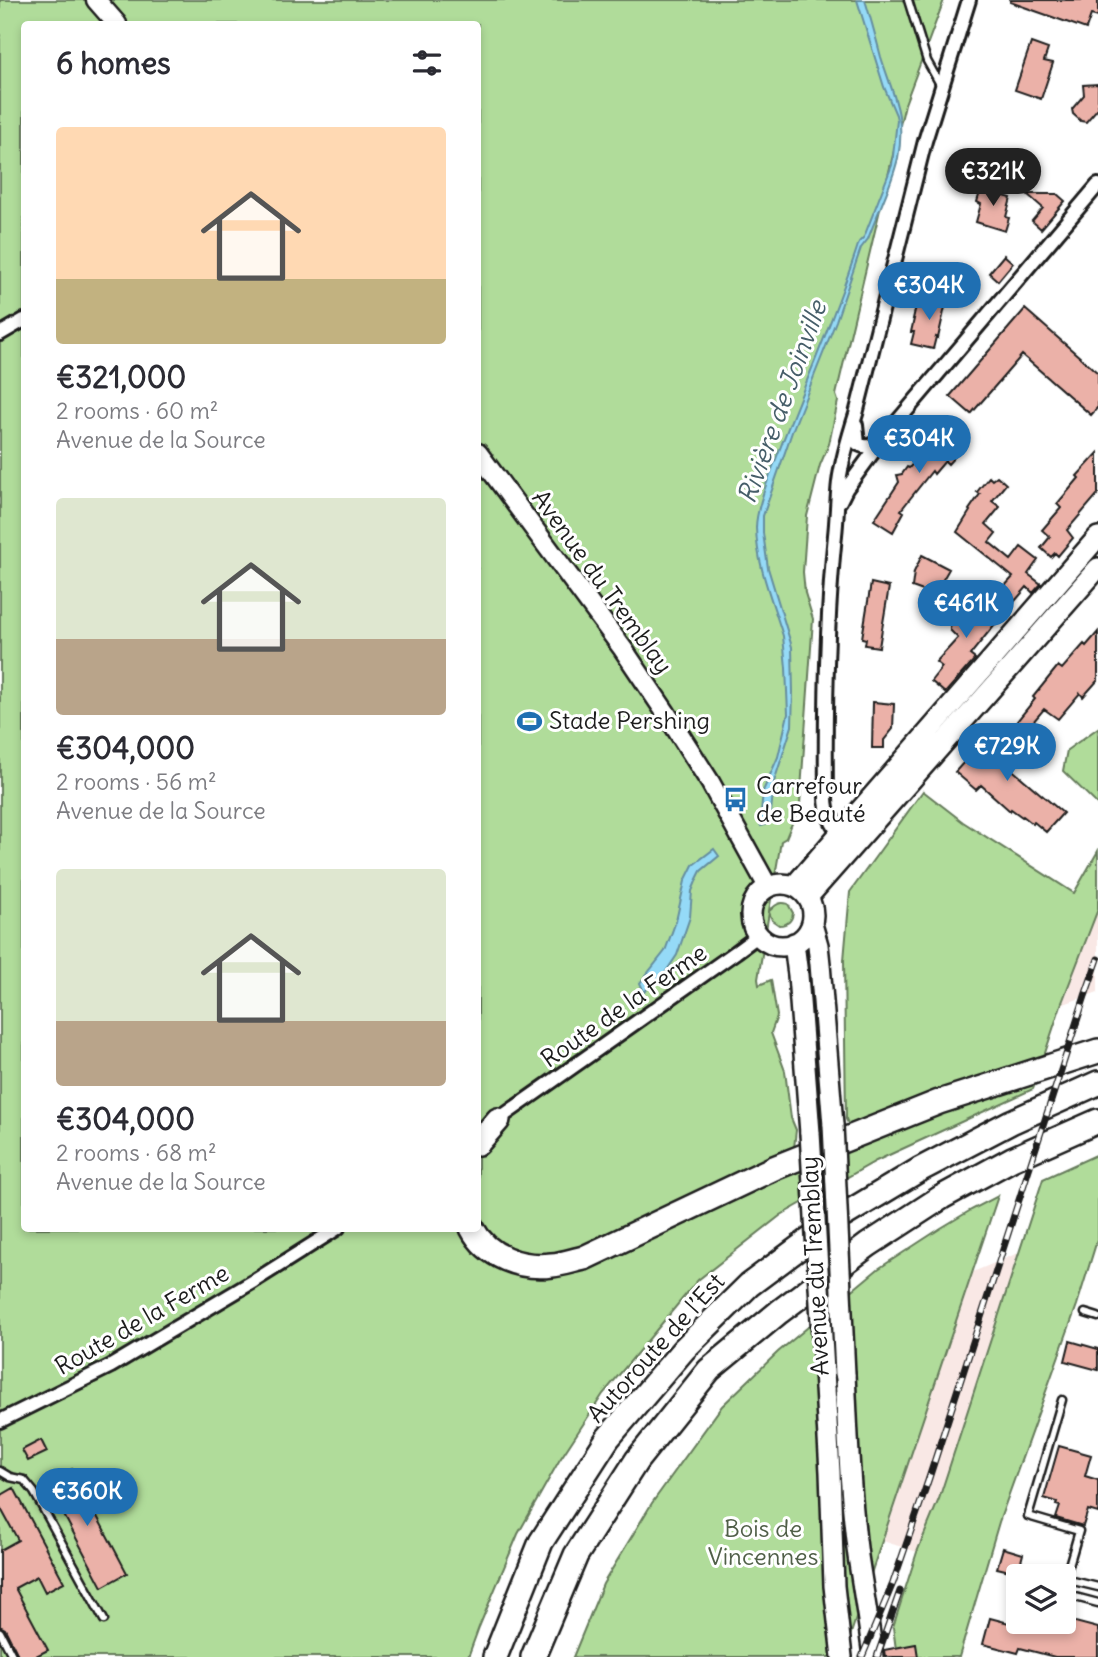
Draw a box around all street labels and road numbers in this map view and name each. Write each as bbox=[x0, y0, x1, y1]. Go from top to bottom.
street label: Avenue du Tremblay bbox=[526, 484, 680, 679]
street label: Route de la Ferme bbox=[535, 937, 712, 1074]
street label: Avenue du Tremblay bbox=[793, 1156, 835, 1377]
street label: Route de la Ferme bbox=[49, 1257, 234, 1381]
street label: Autoroute de l’Est bbox=[580, 1266, 730, 1428]

